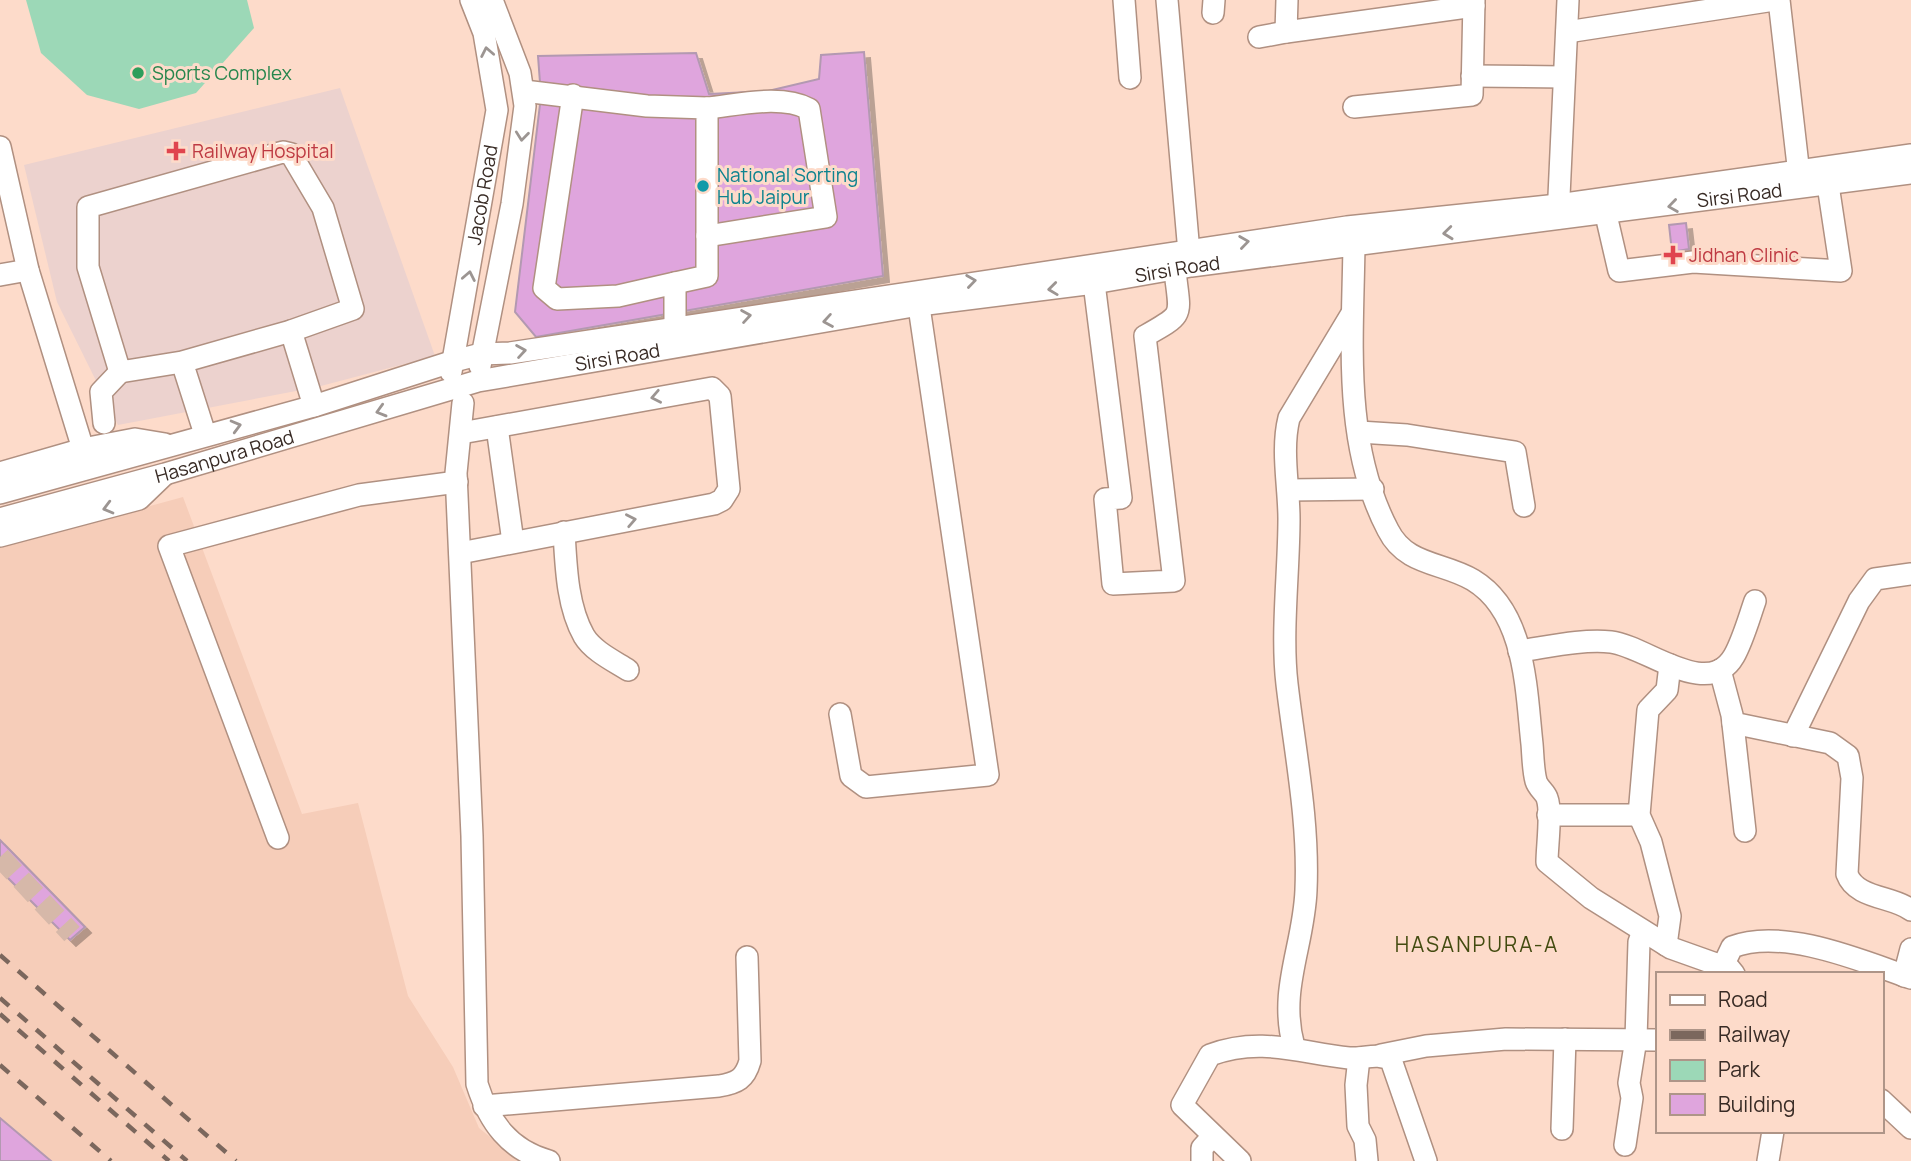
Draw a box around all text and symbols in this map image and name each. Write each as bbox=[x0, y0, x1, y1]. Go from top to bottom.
one-way arrow bbox=[481, 46, 496, 58]
place label: Sports Complex bbox=[152, 60, 292, 86]
marker: Sports Complex bbox=[130, 65, 146, 81]
one-way arrow bbox=[515, 131, 530, 142]
place label: Railway Hospital bbox=[192, 138, 334, 164]
marker: Railway Hospital bbox=[166, 141, 186, 161]
street label: Jacob Road bbox=[461, 143, 504, 247]
place label: National Sorting Hub Jaipur bbox=[717, 162, 858, 210]
street label: Sirsi Road bbox=[1695, 177, 1784, 214]
marker: National Sorting Hub Jaipur bbox=[695, 178, 711, 194]
one-way arrow bbox=[1668, 198, 1679, 213]
one-way arrow bbox=[1442, 225, 1453, 240]
one-way arrow bbox=[1238, 235, 1250, 250]
place label: Jidhan Clinic bbox=[1689, 242, 1799, 268]
marker: Jidhan Clinic bbox=[1663, 245, 1683, 265]
street label: Sirsi Road bbox=[1133, 249, 1221, 289]
one-way arrow bbox=[461, 271, 476, 283]
one-way arrow bbox=[965, 274, 976, 289]
one-way arrow bbox=[1047, 281, 1059, 296]
one-way arrow bbox=[740, 309, 752, 324]
one-way arrow bbox=[822, 312, 834, 327]
street label: Sirsi Road bbox=[573, 337, 662, 377]
one-way arrow bbox=[515, 344, 527, 359]
one-way arrow bbox=[650, 389, 662, 404]
one-way arrow bbox=[376, 402, 388, 417]
one-way arrow bbox=[230, 420, 242, 434]
street label: Hasanpura Road bbox=[152, 423, 297, 489]
one-way arrow bbox=[103, 499, 115, 514]
one-way arrow bbox=[625, 513, 637, 528]
district label: HASANPURA-A bbox=[1395, 930, 1559, 958]
legend bbox=[1656, 972, 1883, 1133]
text: Road bbox=[1718, 985, 1768, 1013]
text: Railway bbox=[1718, 1020, 1790, 1048]
text: Park bbox=[1718, 1055, 1760, 1083]
text: Building bbox=[1718, 1090, 1795, 1118]

